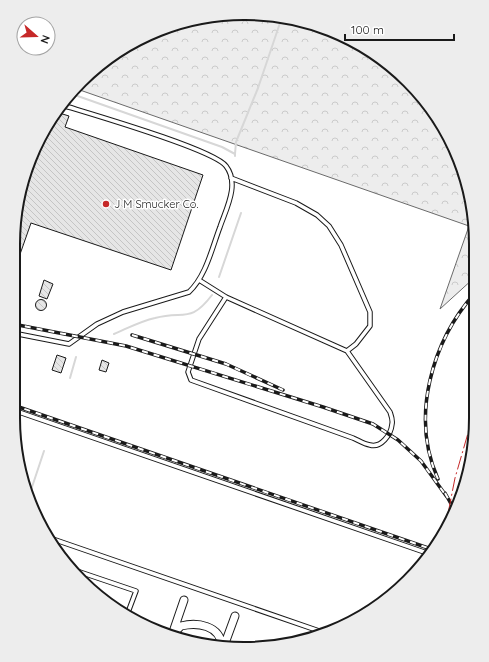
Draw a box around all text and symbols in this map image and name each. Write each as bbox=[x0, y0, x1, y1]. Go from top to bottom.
north arrow bbox=[16, 16, 56, 56]
scale bar bbox=[345, 16, 454, 42]
text: 100 m bbox=[351, 22, 384, 37]
text: N bbox=[37, 33, 53, 46]
place label: J M Smucker Co. bbox=[114, 197, 198, 211]
marker: J M Smucker Co. bbox=[101, 199, 111, 209]

